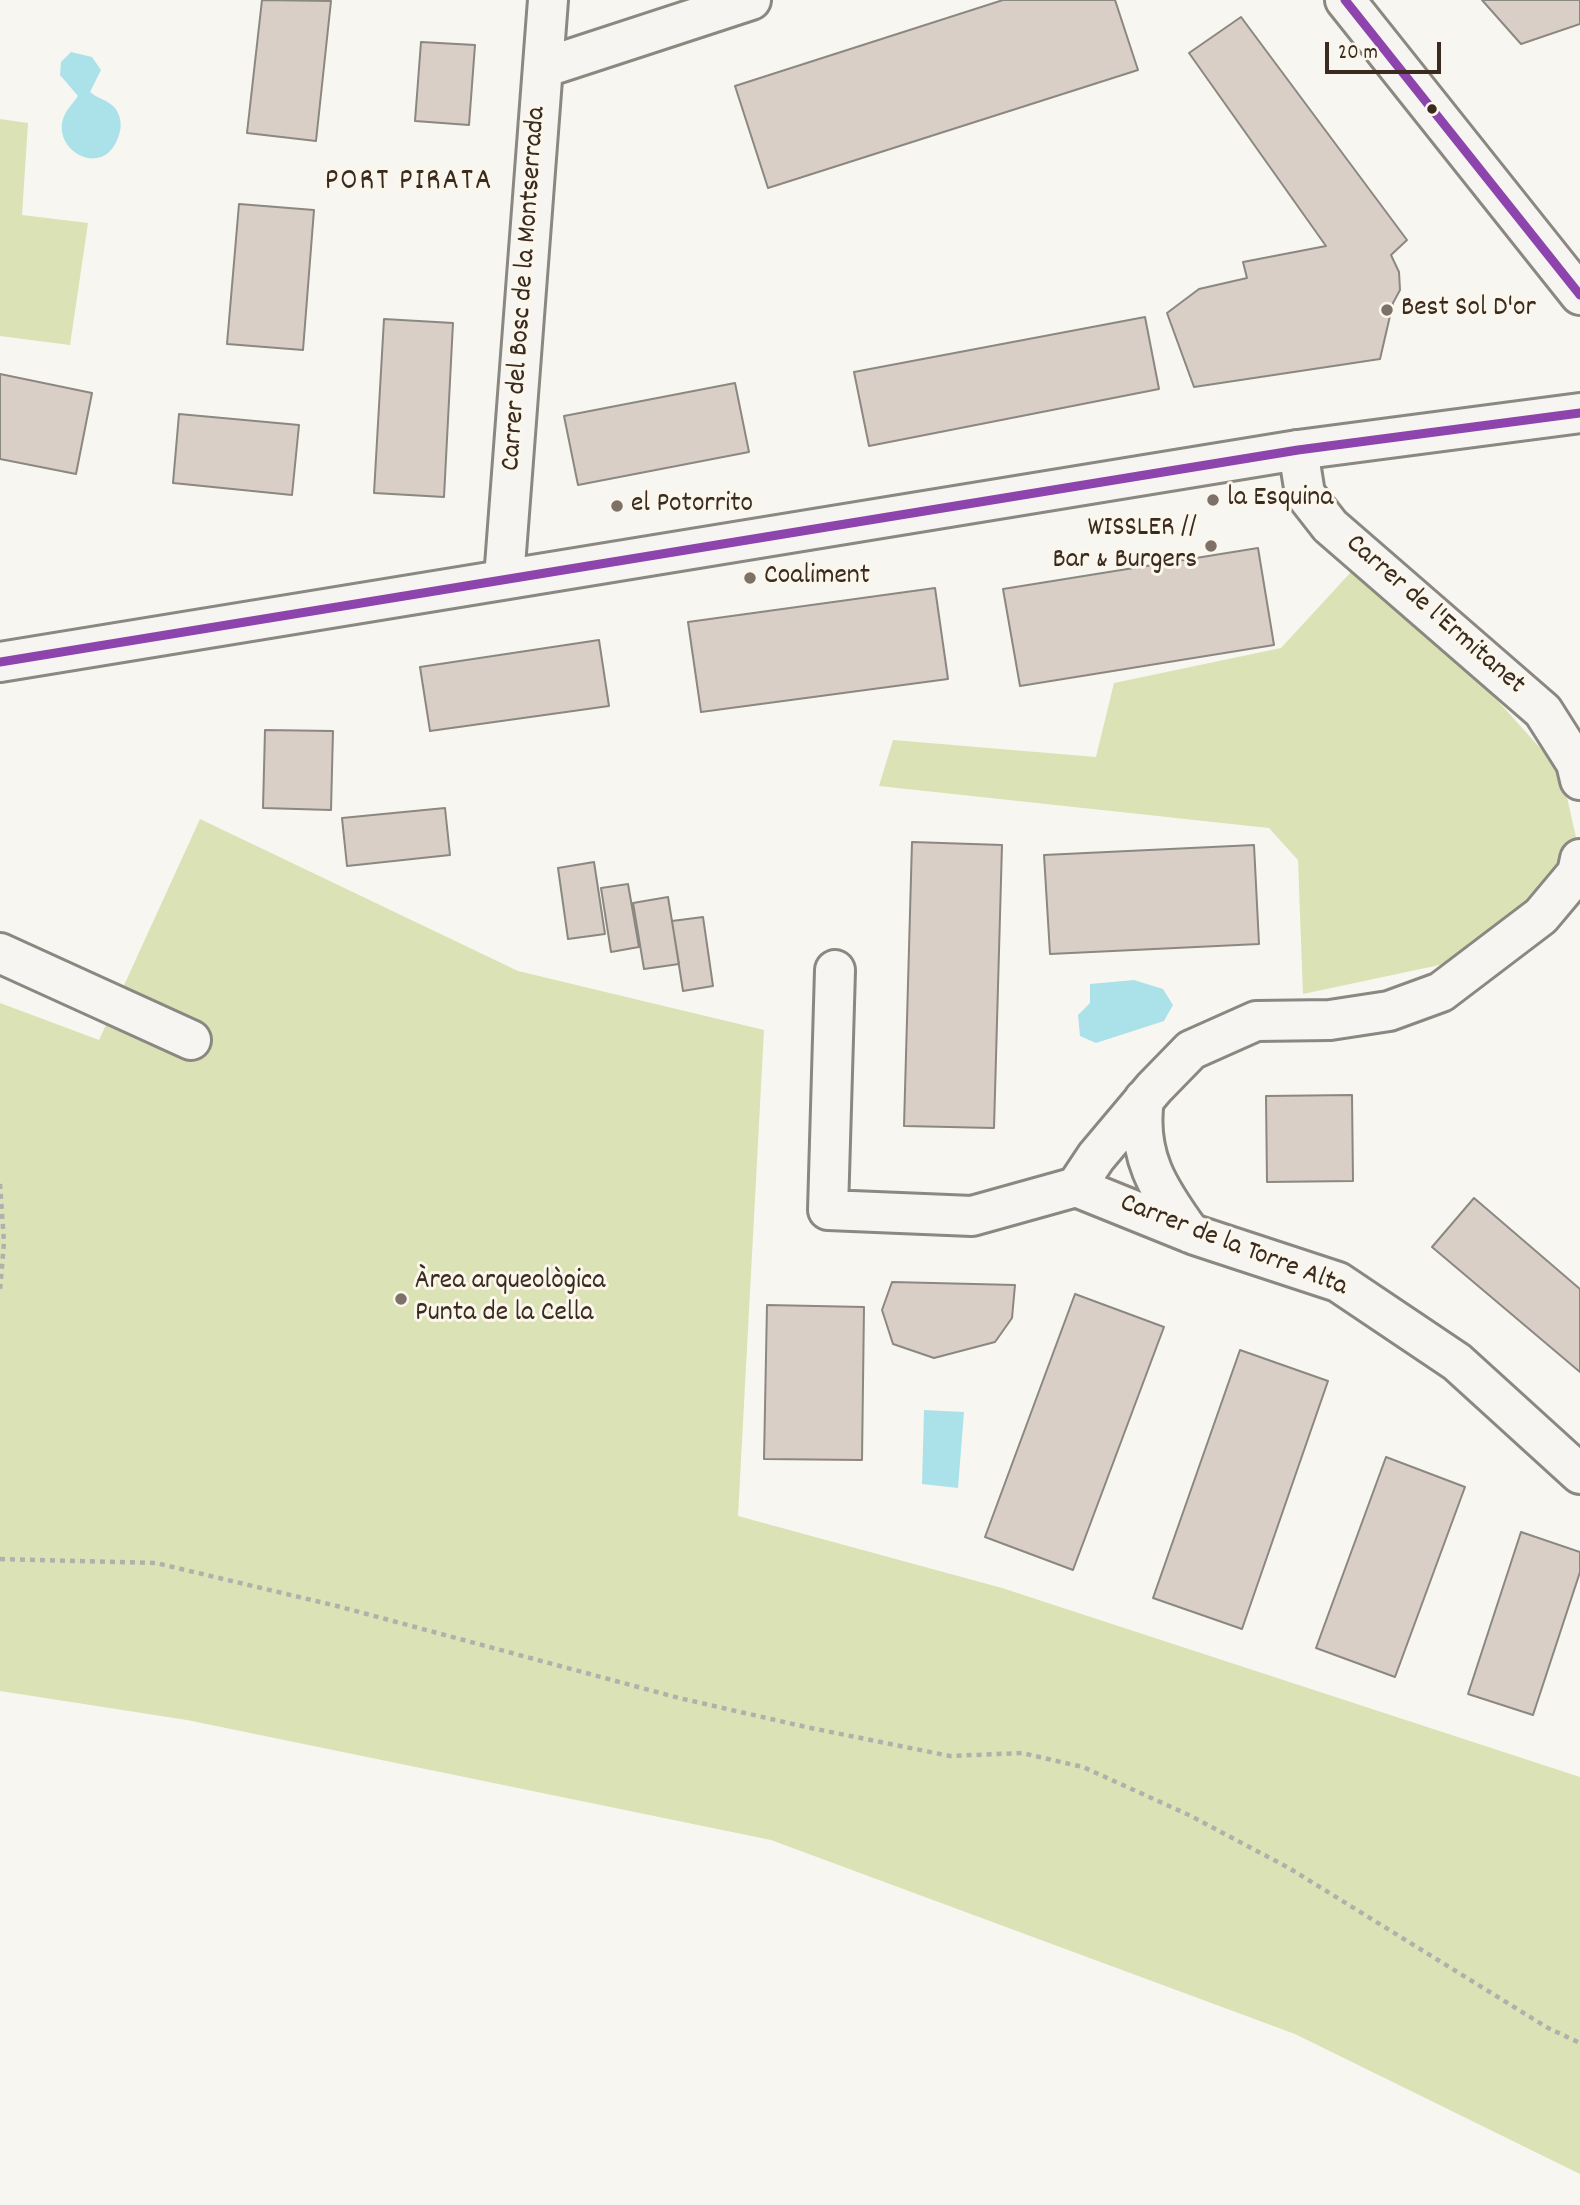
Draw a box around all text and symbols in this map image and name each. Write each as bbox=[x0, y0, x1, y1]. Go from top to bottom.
scale bar bbox=[1328, 28, 1444, 72]
text: 20 m bbox=[1338, 39, 1378, 69]
unlabelled marker bbox=[1425, 102, 1439, 116]
street label: Carrer del Bosc de la Montserrada bbox=[497, 106, 555, 472]
district label: PORT PIRATA bbox=[326, 166, 492, 202]
place label: Best Sol D'or bbox=[1401, 293, 1536, 327]
marker: Best Sol D'or bbox=[1379, 302, 1395, 318]
place label: la Esquina bbox=[1227, 483, 1333, 517]
place label: el Potorrito bbox=[631, 489, 753, 523]
marker: la Esquina bbox=[1205, 492, 1221, 508]
marker: el Potorrito bbox=[609, 498, 625, 514]
place label: WISSLER // Bar & Burgers bbox=[1053, 513, 1197, 579]
street label: Carrer de l'Ermitanet bbox=[1337, 529, 1531, 703]
marker: WISSLER // Bar & Burgers bbox=[1203, 538, 1219, 554]
place label: Coaliment bbox=[764, 561, 870, 595]
marker: Coaliment bbox=[742, 570, 758, 586]
street label: Carrer de la Torre Alta bbox=[1114, 1188, 1352, 1306]
place label: Àrea arqueològica Punta de la Cella bbox=[415, 1266, 605, 1332]
marker: Àrea arqueològica Punta de la Cella bbox=[393, 1291, 409, 1307]

